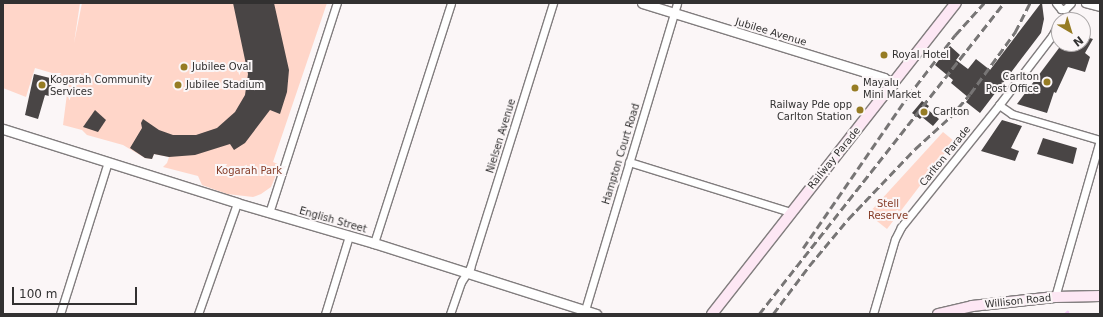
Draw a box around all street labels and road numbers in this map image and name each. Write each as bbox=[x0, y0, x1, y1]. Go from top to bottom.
street label: Jubilee Avenue bbox=[734, 15, 808, 49]
street label: Nielsen Avenue bbox=[484, 97, 518, 175]
street label: Hampton Court Road bbox=[600, 102, 642, 206]
street label: Carlton Parade bbox=[917, 123, 973, 189]
street label: Railway Parade bbox=[805, 125, 863, 191]
street label: English Street bbox=[298, 205, 368, 235]
street label: Willison Road bbox=[984, 292, 1052, 310]

